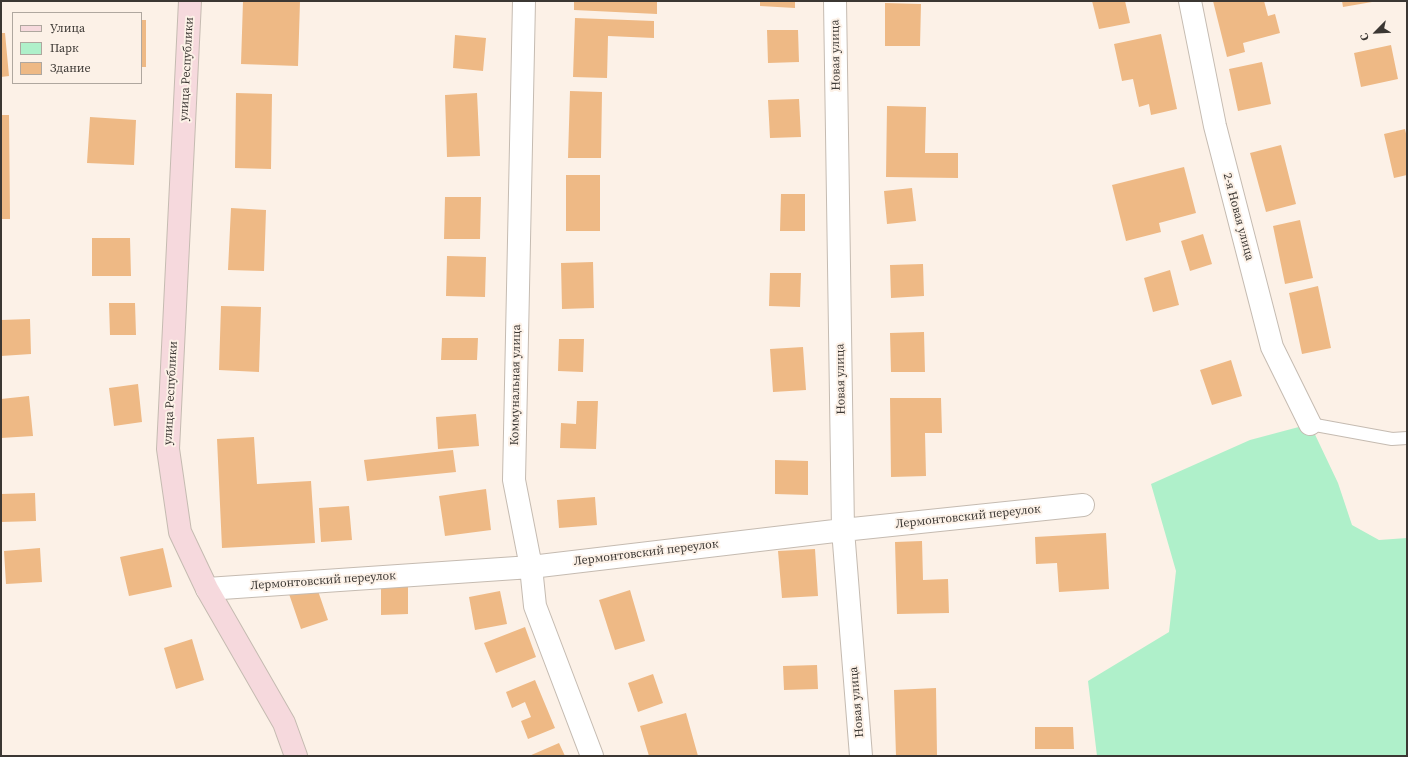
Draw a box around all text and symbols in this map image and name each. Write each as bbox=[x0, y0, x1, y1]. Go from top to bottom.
legend bbox=[12, 12, 142, 84]
north arrow bbox=[1356, 12, 1396, 52]
street label: улица Республики bbox=[177, 17, 197, 121]
street label: Новая улица bbox=[828, 19, 844, 91]
text: Улица bbox=[50, 20, 85, 36]
text: С bbox=[1356, 31, 1373, 43]
text: Парк bbox=[50, 40, 79, 56]
text: Здание bbox=[50, 60, 91, 76]
street label: 2-я Новая улица bbox=[1219, 172, 1257, 262]
street label: Коммунальная улица bbox=[508, 324, 524, 446]
street label: улица Республики bbox=[161, 341, 181, 445]
street label: Новая улица bbox=[833, 343, 849, 415]
street label: Лермонтовский переулок bbox=[895, 502, 1041, 532]
street label: Лермонтовский переулок bbox=[573, 537, 719, 569]
street label: Лермонтовский переулок bbox=[250, 569, 396, 593]
street label: Новая улица bbox=[847, 666, 867, 738]

